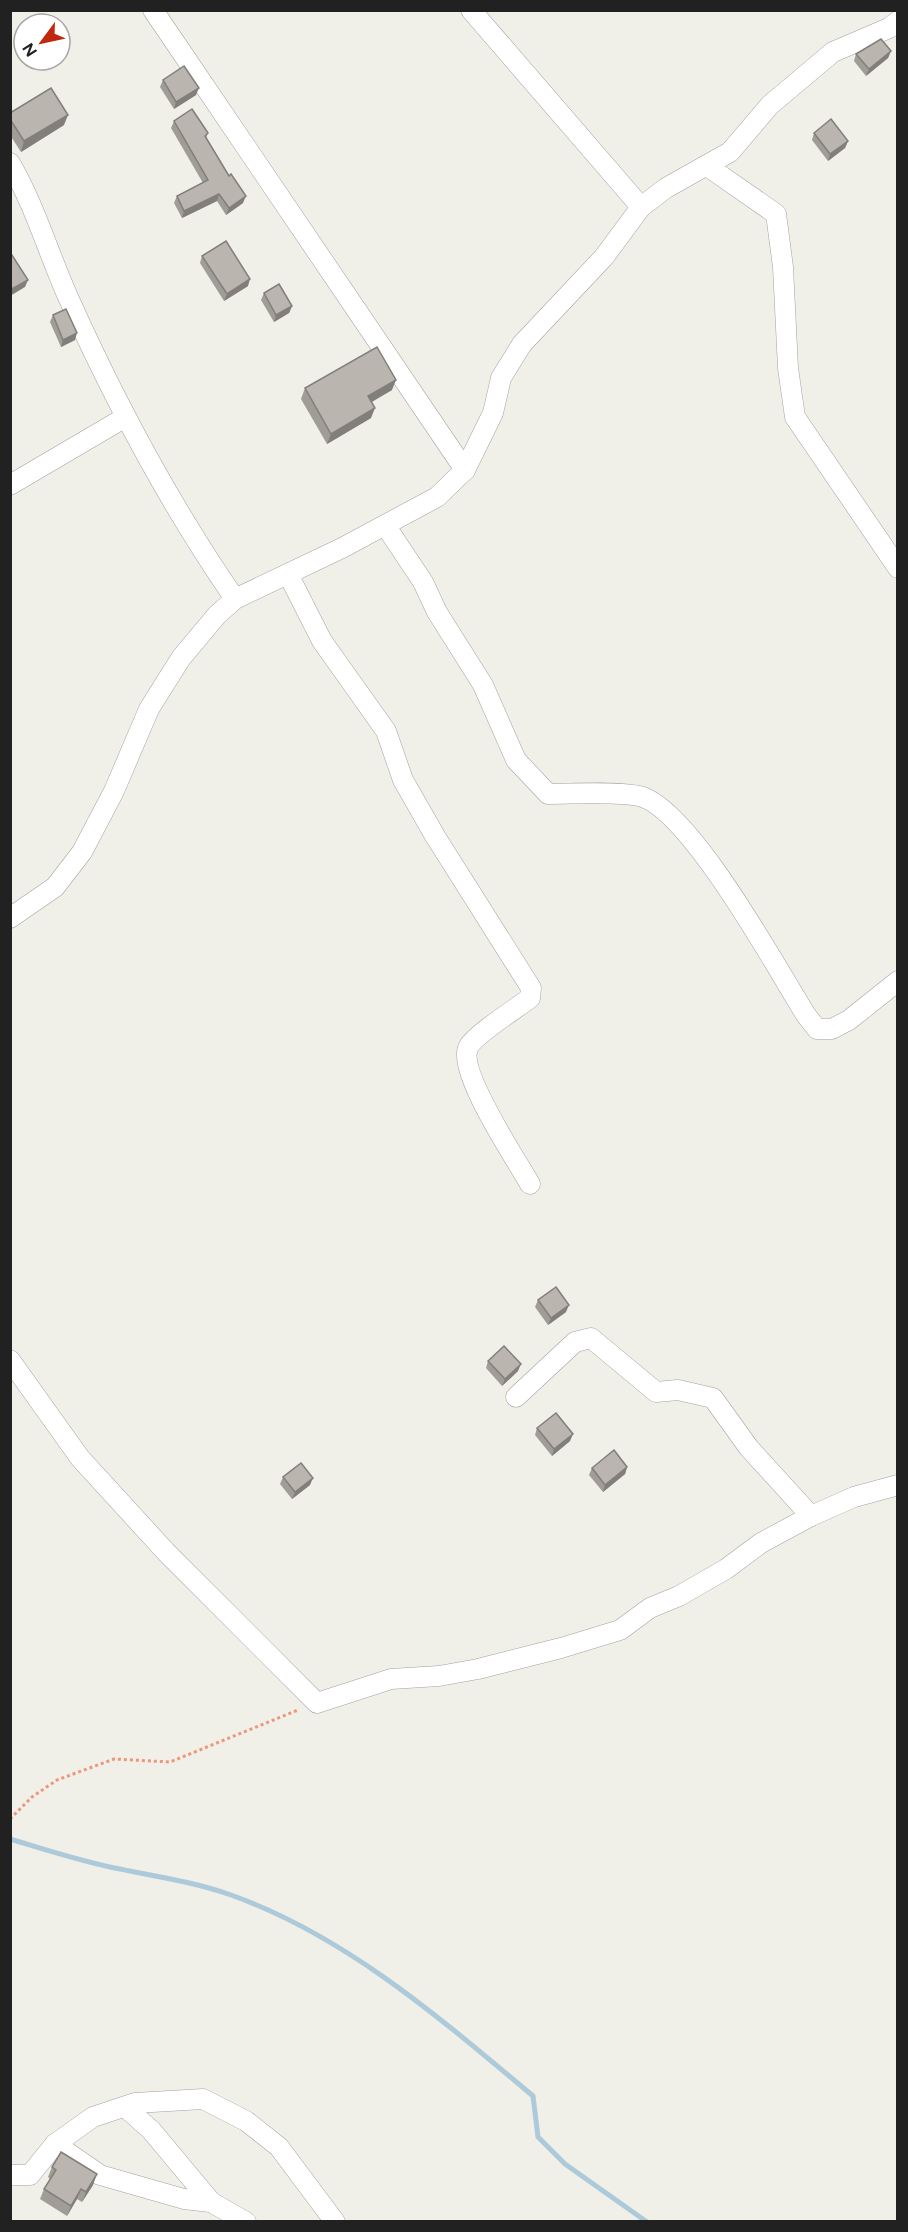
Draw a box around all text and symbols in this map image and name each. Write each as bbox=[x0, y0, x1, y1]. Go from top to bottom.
north arrow bbox=[12, 12, 72, 72]
text: N bbox=[19, 40, 41, 60]

